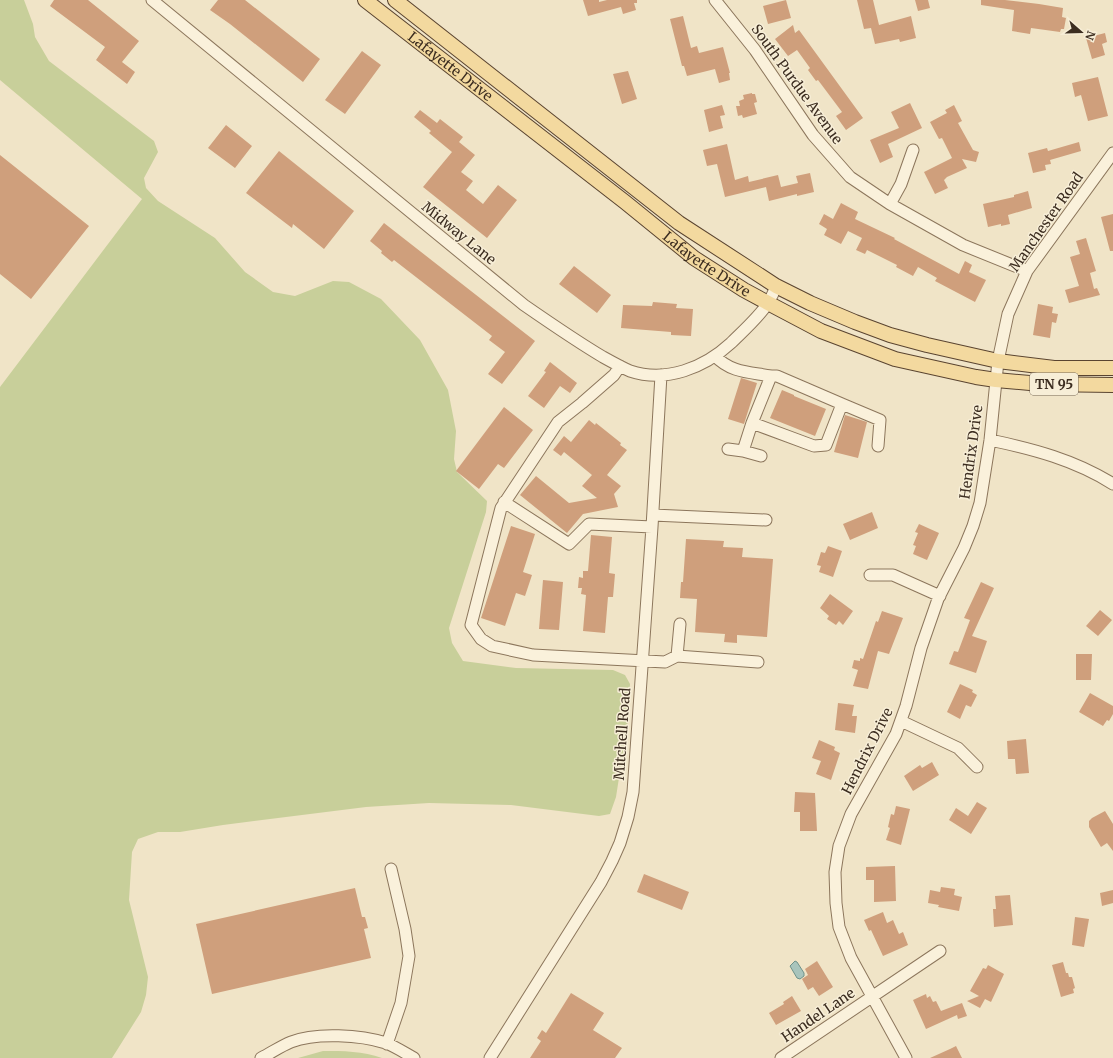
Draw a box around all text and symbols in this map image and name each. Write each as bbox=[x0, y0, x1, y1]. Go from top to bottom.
north arrow bbox=[1061, 12, 1101, 52]
street label: South Purdue Avenue bbox=[747, 21, 847, 147]
street label: Lafayette Drive bbox=[404, 28, 496, 105]
text: N bbox=[1082, 29, 1098, 42]
street label: Manchester Road bbox=[1005, 168, 1087, 275]
street label: Midway Lane bbox=[418, 198, 500, 268]
street label: Lafayette Drive bbox=[659, 227, 753, 301]
road number: TN 95 bbox=[1030, 373, 1078, 395]
street label: Hendrix Drive bbox=[955, 404, 987, 500]
street label: Mitchell Road bbox=[610, 687, 634, 781]
street label: Hendrix Drive bbox=[837, 705, 897, 797]
street label: Handel Lane bbox=[778, 984, 858, 1046]

